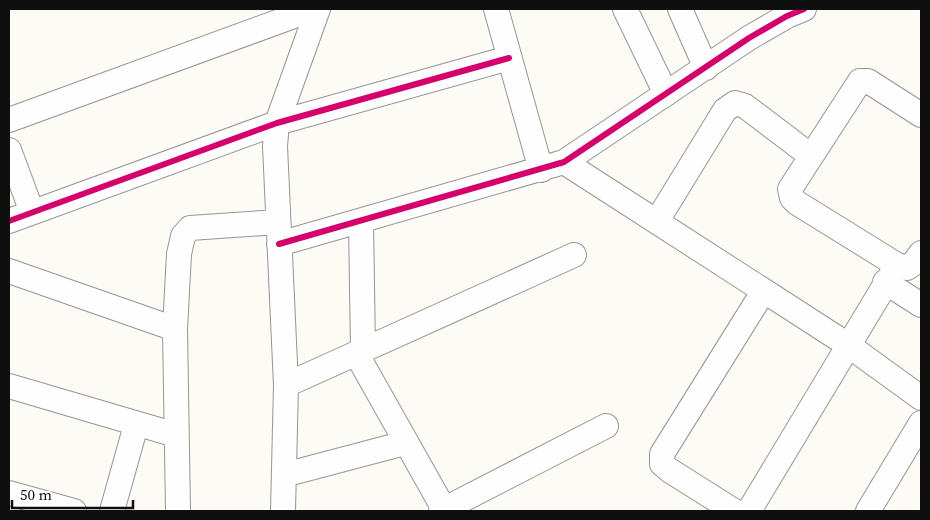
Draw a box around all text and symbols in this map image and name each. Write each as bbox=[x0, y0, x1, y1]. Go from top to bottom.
scale bar bbox=[12, 478, 134, 510]
text: 50 m bbox=[20, 484, 52, 505]

